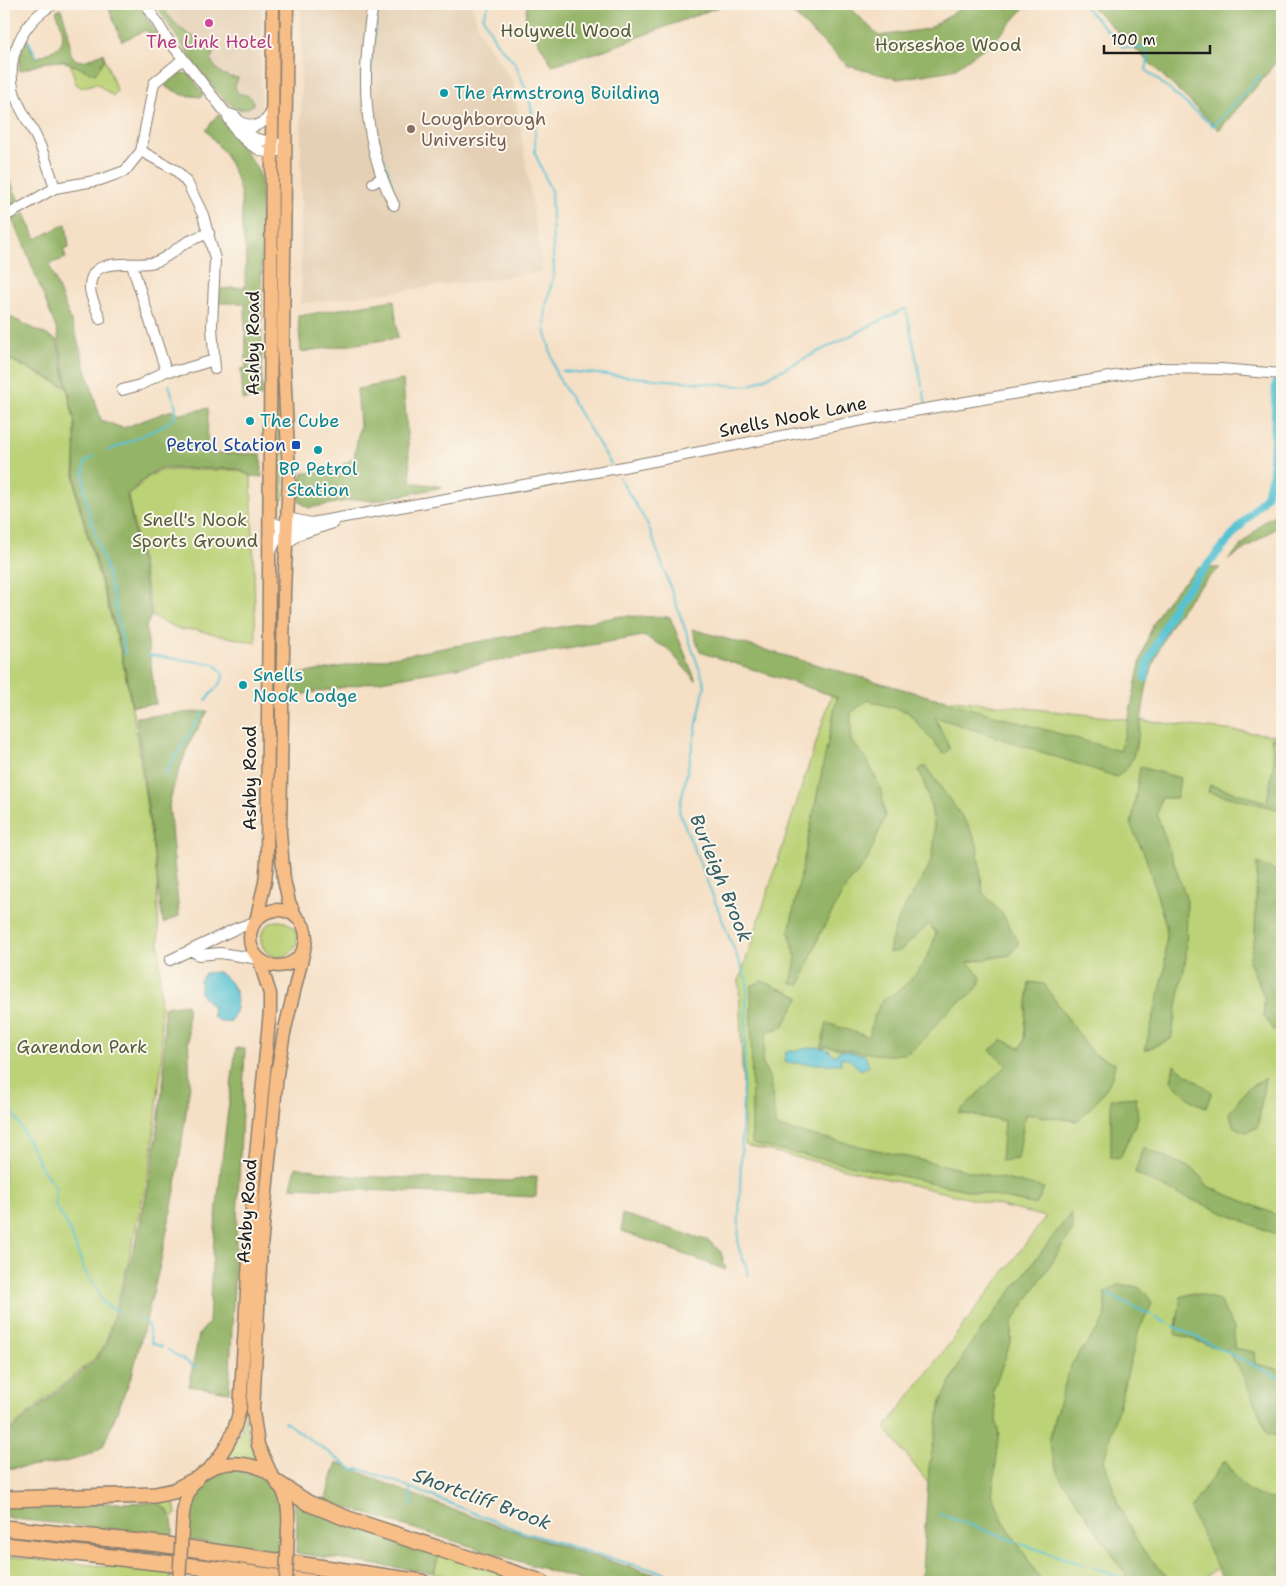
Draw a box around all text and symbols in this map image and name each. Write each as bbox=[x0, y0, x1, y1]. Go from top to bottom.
marker: The Link Hotel bbox=[203, 17, 215, 29]
park label: Holywell Wood bbox=[500, 19, 632, 43]
scale bar bbox=[1104, 22, 1210, 54]
place label: The Link Hotel bbox=[146, 30, 273, 54]
text: 100 m bbox=[1111, 30, 1156, 50]
park label: Horseshoe Wood bbox=[875, 33, 1021, 57]
place label: The Armstrong Building bbox=[454, 81, 660, 105]
marker: The Armstrong Building bbox=[438, 87, 450, 99]
place label: Loughborough University bbox=[421, 107, 546, 152]
marker: Loughborough University bbox=[405, 123, 417, 135]
street label: Ashby Road bbox=[241, 291, 265, 395]
street label: Snells Nook Lane bbox=[717, 391, 869, 443]
place label: The Cube bbox=[260, 409, 339, 433]
marker: The Cube bbox=[244, 415, 256, 427]
place label: Petrol Station bbox=[166, 433, 286, 457]
marker: Petrol Station bbox=[290, 439, 302, 451]
marker: BP Petrol Station bbox=[312, 444, 324, 456]
place label: BP Petrol Station bbox=[279, 457, 358, 502]
park label: Snell's Nook Sports Ground bbox=[132, 508, 258, 553]
place label: Snells Nook Lodge bbox=[253, 663, 357, 708]
marker: Snells Nook Lodge bbox=[237, 679, 249, 691]
street label: Ashby Road bbox=[238, 726, 262, 830]
water label: Burleigh Brook bbox=[684, 810, 758, 946]
park label: Garendon Park bbox=[17, 1035, 147, 1059]
street label: Ashby Road bbox=[231, 1158, 263, 1264]
water label: Shortcliff Brook bbox=[410, 1462, 554, 1536]

